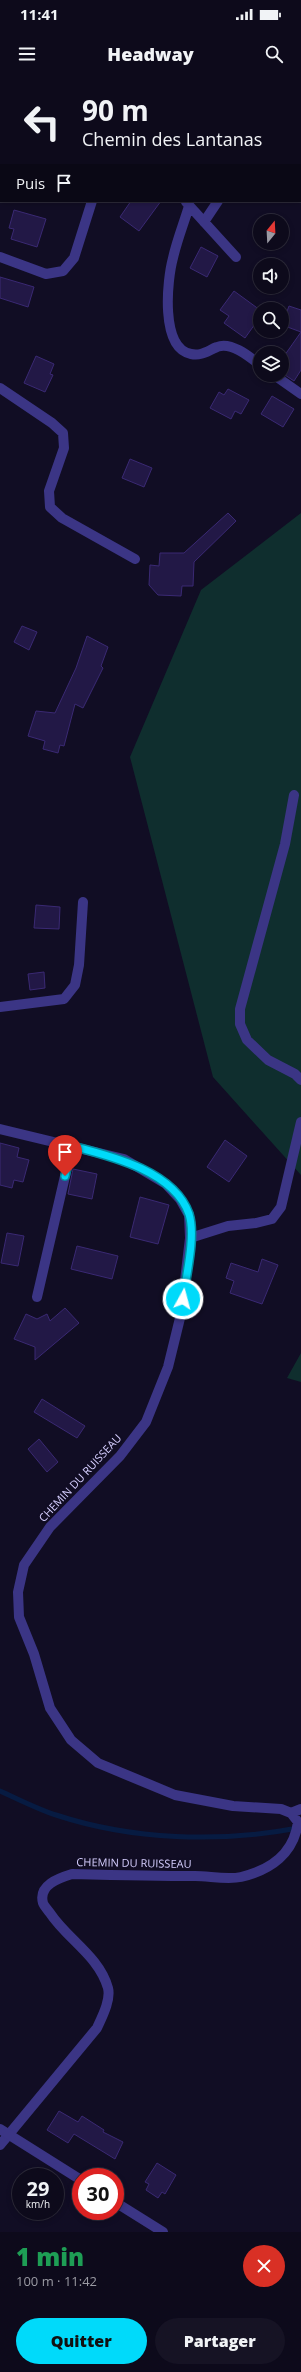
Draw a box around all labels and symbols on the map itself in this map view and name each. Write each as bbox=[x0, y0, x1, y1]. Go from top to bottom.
north arrow bbox=[253, 214, 289, 250]
pin bbox=[48, 1135, 82, 1176]
position arrow bbox=[162, 1278, 204, 1320]
street label: CHEMIN DU RUISSEAU bbox=[35, 1430, 124, 1525]
street label: CHEMIN DU RUISSEAU bbox=[76, 1854, 192, 1871]
speed limit sign: 30 bbox=[72, 2168, 124, 2220]

